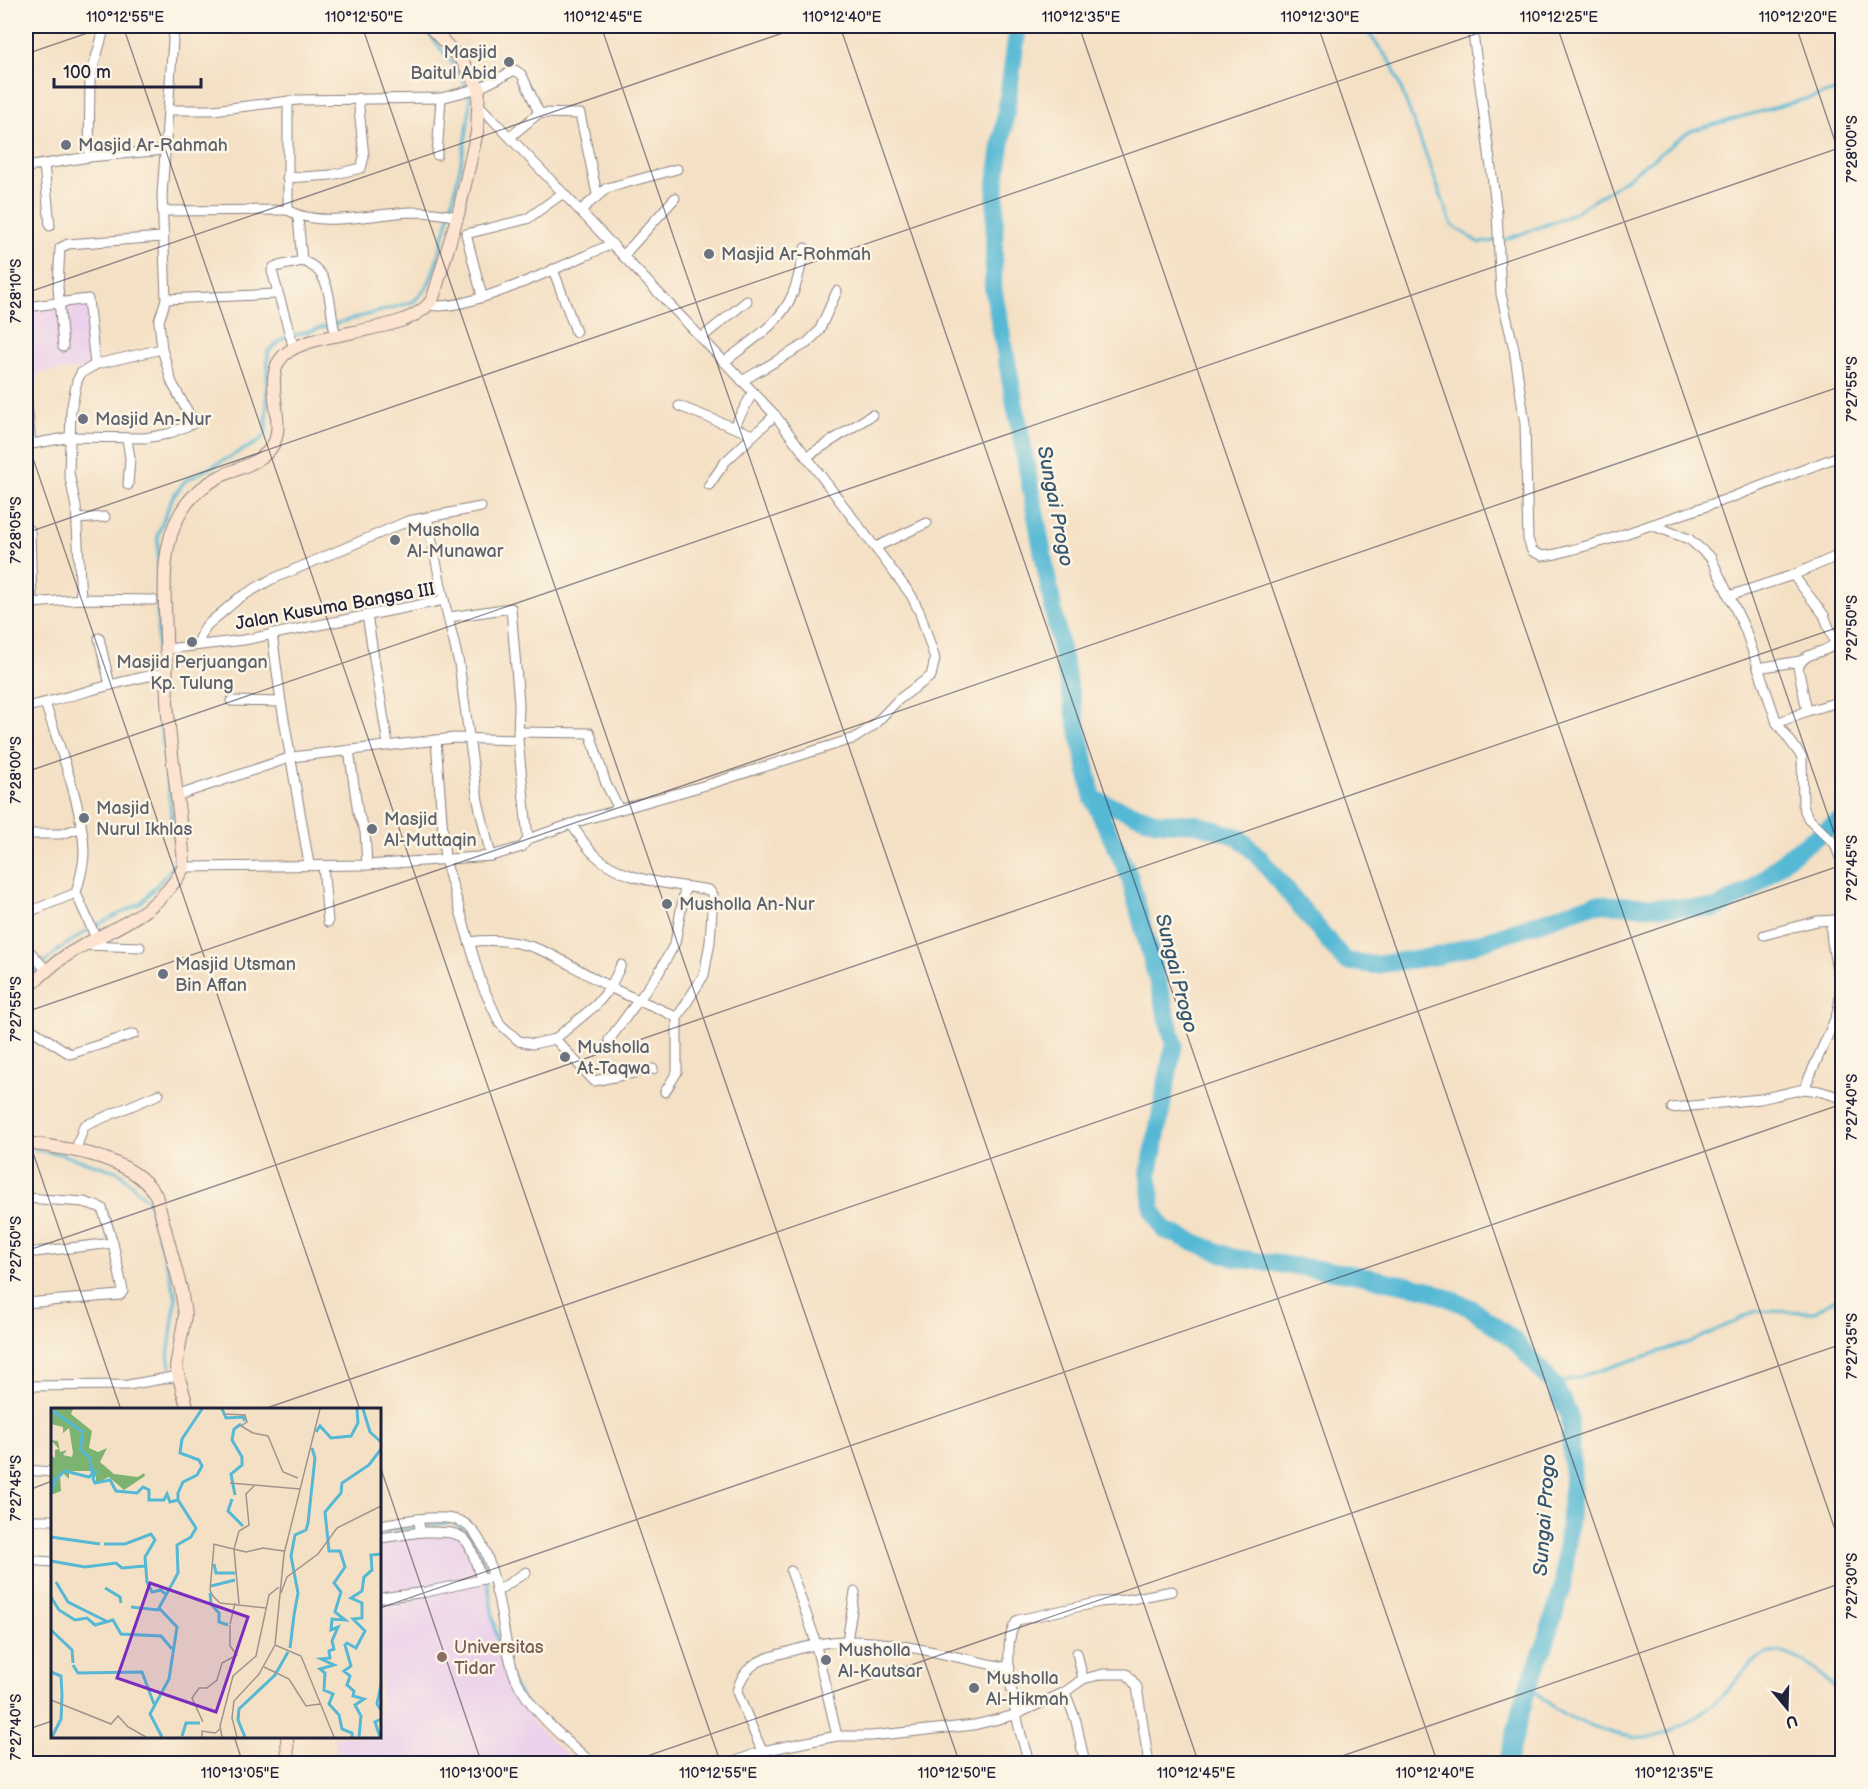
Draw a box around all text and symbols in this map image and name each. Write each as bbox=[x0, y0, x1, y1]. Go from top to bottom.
text: 110°12'55"E bbox=[86, 8, 164, 27]
text: 110°12'50"E bbox=[325, 8, 403, 27]
text: 110°12'45"E bbox=[564, 8, 642, 27]
text: 110°12'40"E bbox=[803, 8, 882, 27]
text: 110°12'35"E bbox=[1042, 8, 1120, 27]
text: 110°12'30"E bbox=[1281, 8, 1360, 27]
text: 110°12'25"E bbox=[1520, 8, 1598, 27]
text: 110°12'20"E bbox=[1759, 8, 1837, 27]
place label: Masjid Baitul Abid bbox=[410, 42, 497, 84]
scale bar bbox=[54, 51, 201, 89]
marker: Masjid Baitul Abid bbox=[502, 55, 516, 69]
text: 100 m bbox=[63, 62, 111, 83]
text: 7°28'00"S bbox=[1843, 115, 1862, 183]
place label: Masjid Ar-Rahmah bbox=[78, 135, 228, 156]
marker: Masjid Ar-Rahmah bbox=[59, 138, 73, 152]
place label: Masjid Ar-Rohmah bbox=[721, 244, 871, 265]
marker: Masjid Ar-Rohmah bbox=[702, 247, 716, 261]
text: 7°28'10"S bbox=[7, 259, 26, 323]
text: 7°27'55"S bbox=[1843, 356, 1862, 422]
place label: Masjid An-Nur bbox=[95, 409, 212, 430]
marker: Masjid An-Nur bbox=[76, 412, 90, 426]
water label: Sungai Progo bbox=[1032, 444, 1078, 568]
text: 7°28'05"S bbox=[7, 496, 26, 564]
place label: Musholla Al-Munawar bbox=[407, 520, 504, 562]
marker: Musholla Al-Munawar bbox=[388, 533, 402, 547]
street label: Jalan Kusuma Bangsa III bbox=[234, 579, 436, 634]
text: 7°27'50"S bbox=[1843, 595, 1862, 661]
marker: Masjid Perjuangan Kp. Tulung bbox=[185, 635, 199, 649]
place label: Masjid Perjuangan Kp. Tulung bbox=[116, 652, 268, 694]
text: 7°28'00"S bbox=[7, 736, 26, 804]
place label: Masjid Nurul Ikhlas bbox=[96, 798, 192, 840]
place label: Masjid Al-Muttaqin bbox=[384, 809, 477, 851]
marker: Masjid Nurul Ikhlas bbox=[77, 811, 91, 825]
marker: Masjid Al-Muttaqin bbox=[365, 822, 379, 836]
text: 7°27'45"S bbox=[1843, 835, 1862, 901]
place label: Musholla An-Nur bbox=[679, 894, 815, 915]
marker: Musholla An-Nur bbox=[660, 897, 674, 911]
water label: Sungai Progo bbox=[1150, 911, 1202, 1035]
place label: Masjid Utsman Bin Affan bbox=[175, 954, 296, 996]
marker: Masjid Utsman Bin Affan bbox=[156, 967, 170, 981]
text: 7°27'55"S bbox=[7, 976, 26, 1042]
place label: Musholla At-Taqwa bbox=[577, 1037, 650, 1079]
marker: Musholla At-Taqwa bbox=[558, 1050, 572, 1064]
text: 7°27'40"S bbox=[1843, 1074, 1862, 1140]
text: 7°27'50"S bbox=[7, 1216, 26, 1282]
text: 7°27'35"S bbox=[1843, 1313, 1862, 1379]
inset map bbox=[51, 1408, 381, 1738]
water label: Sungai Progo bbox=[1529, 1453, 1561, 1577]
text: 7°27'45"S bbox=[7, 1455, 26, 1521]
text: 7°27'30"S bbox=[1843, 1553, 1862, 1619]
place label: Universitas Tidar bbox=[454, 1637, 544, 1679]
place label: Musholla Al-Kautsar bbox=[838, 1640, 923, 1682]
marker: Universitas Tidar bbox=[435, 1650, 449, 1664]
marker: Musholla Al-Kautsar bbox=[819, 1653, 833, 1667]
place label: Musholla Al-Hikmah bbox=[986, 1668, 1069, 1710]
north arrow bbox=[1757, 1678, 1817, 1738]
marker: Musholla Al-Hikmah bbox=[967, 1681, 981, 1695]
text: 7°27'40"S bbox=[7, 1694, 26, 1760]
text: U bbox=[1783, 1710, 1800, 1732]
text: 110°13'05"E bbox=[201, 1764, 279, 1783]
text: 110°13'00"E bbox=[440, 1764, 519, 1783]
text: 110°12'55"E bbox=[679, 1764, 757, 1783]
text: 110°12'50"E bbox=[918, 1764, 996, 1783]
text: 110°12'45"E bbox=[1157, 1764, 1235, 1783]
text: 110°12'40"E bbox=[1396, 1764, 1475, 1783]
text: 110°12'35"E bbox=[1635, 1764, 1713, 1783]

